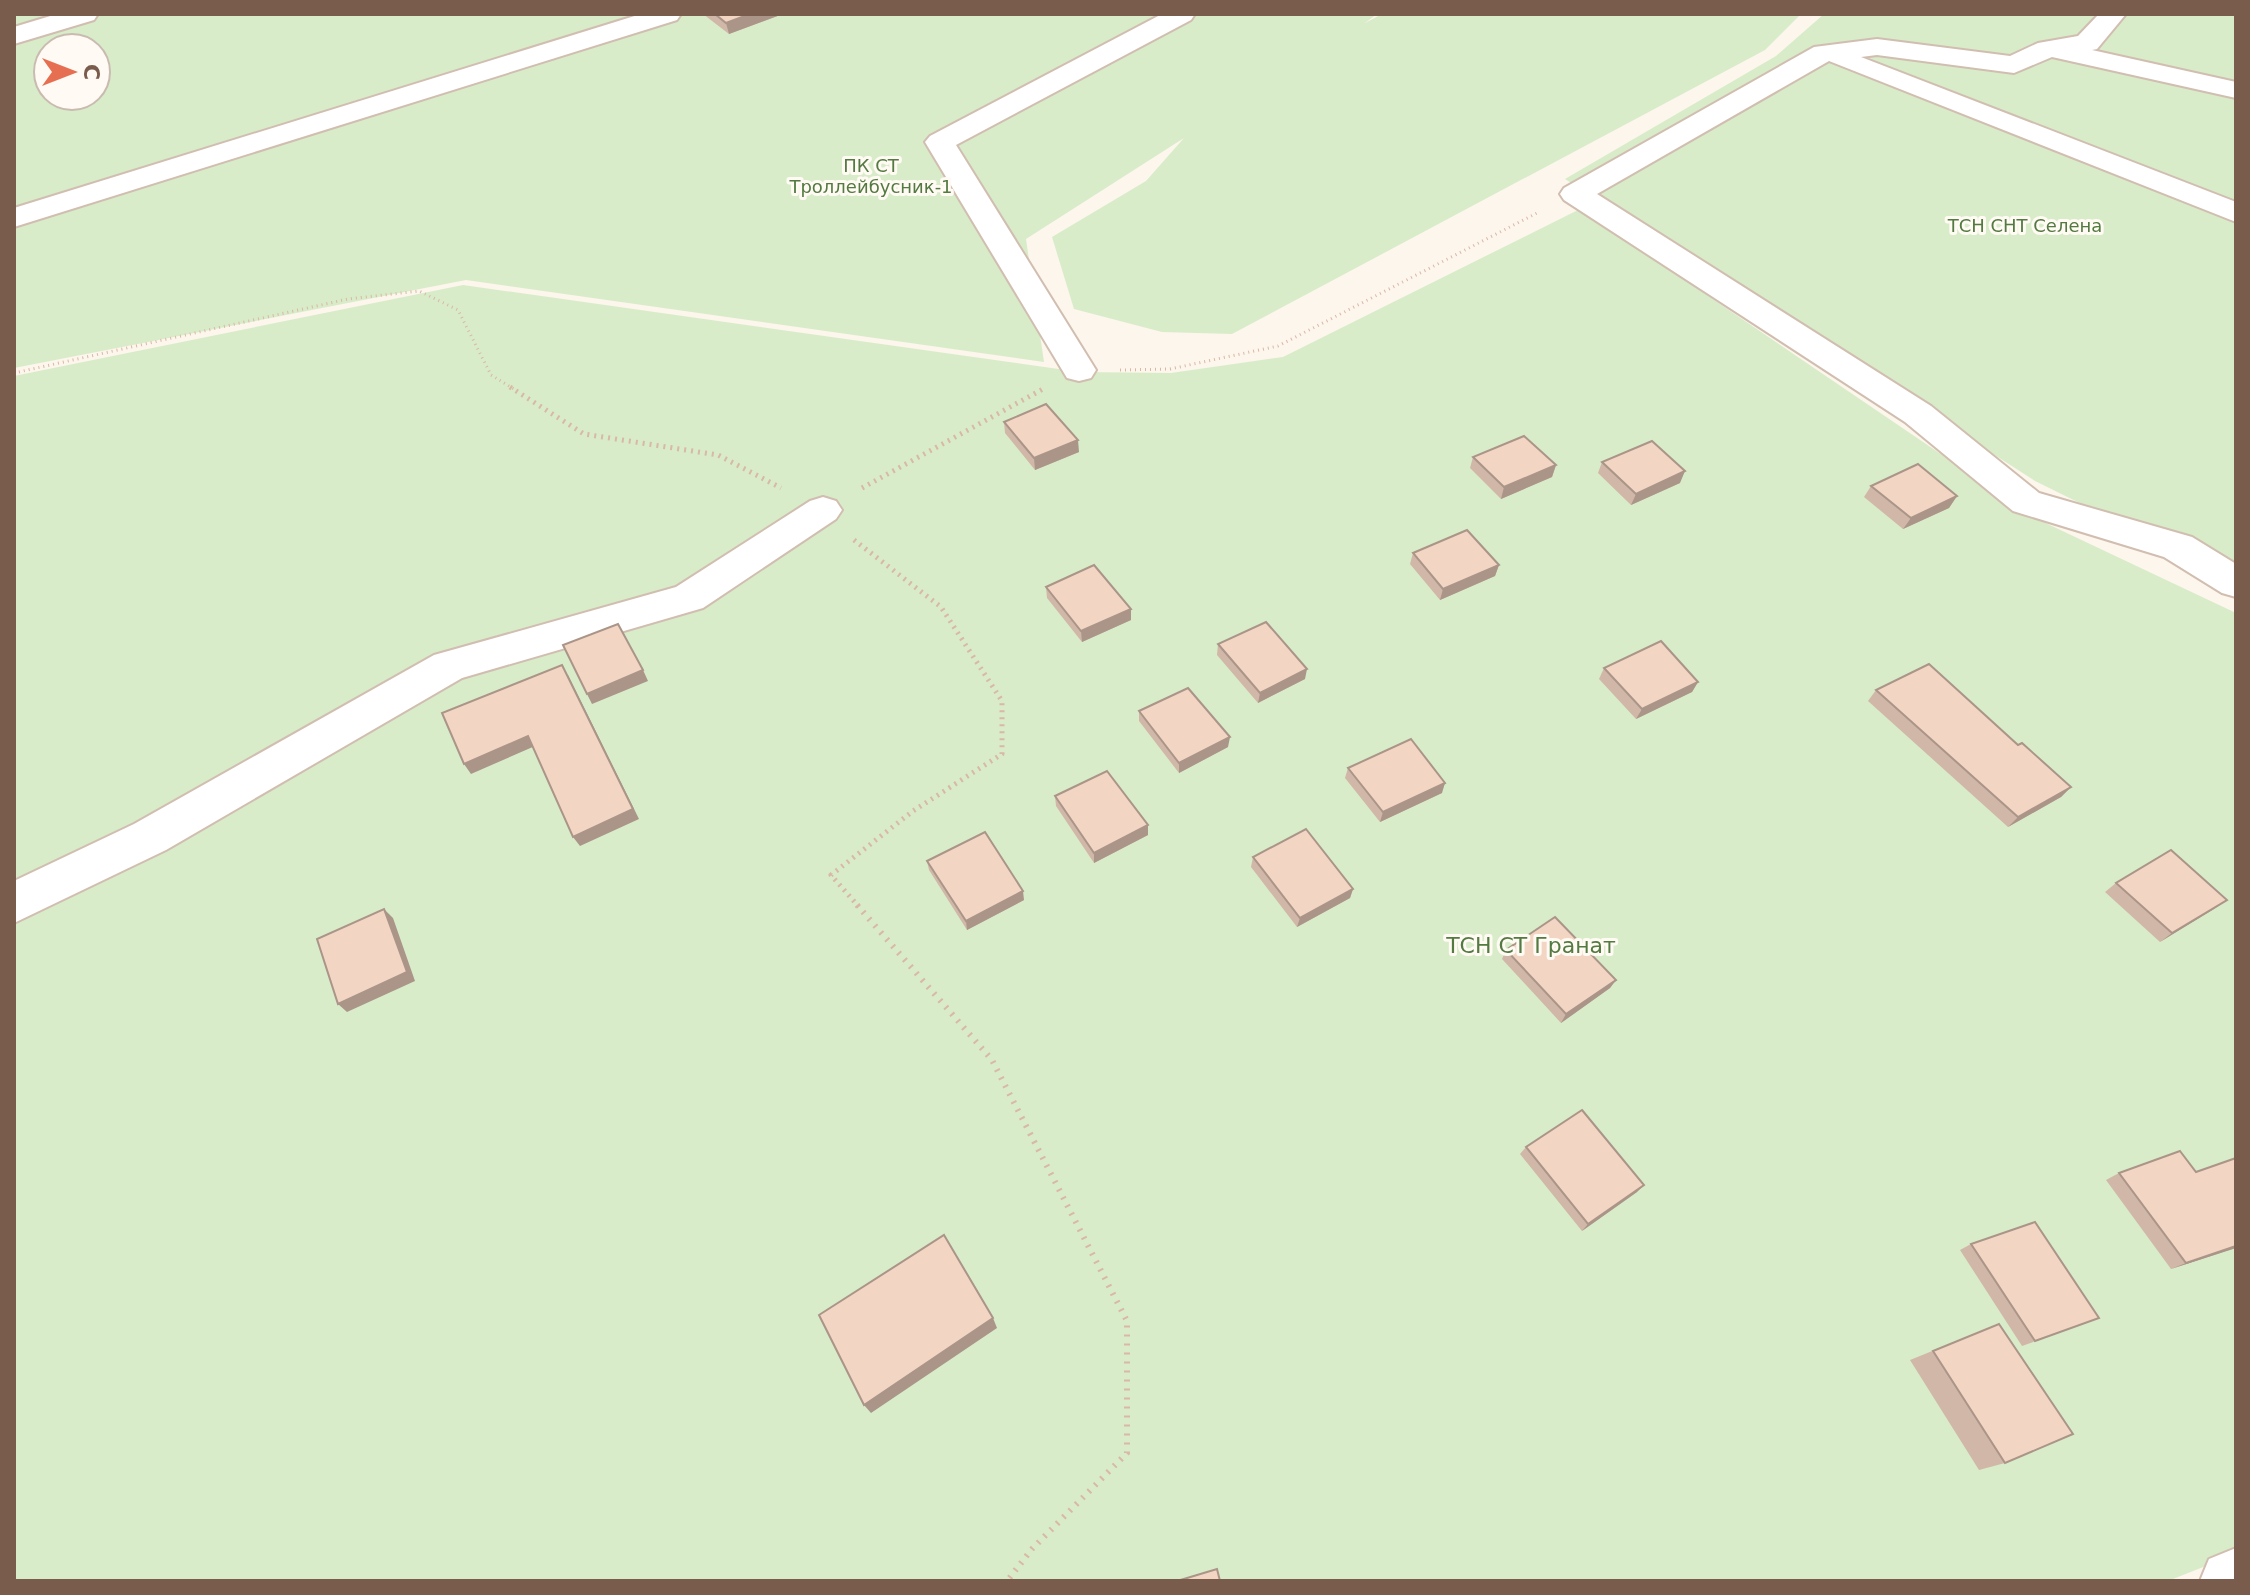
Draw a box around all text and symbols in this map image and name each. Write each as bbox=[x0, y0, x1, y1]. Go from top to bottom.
north arrow bbox=[32, 32, 112, 112]
text: С bbox=[79, 64, 104, 80]
park label: ПК СТ Троллейбусник-1 bbox=[788, 155, 953, 197]
park label: ТСН СНТ Селена bbox=[1947, 215, 2102, 236]
park label: ТСН СТ Гранат bbox=[1445, 933, 1616, 958]

